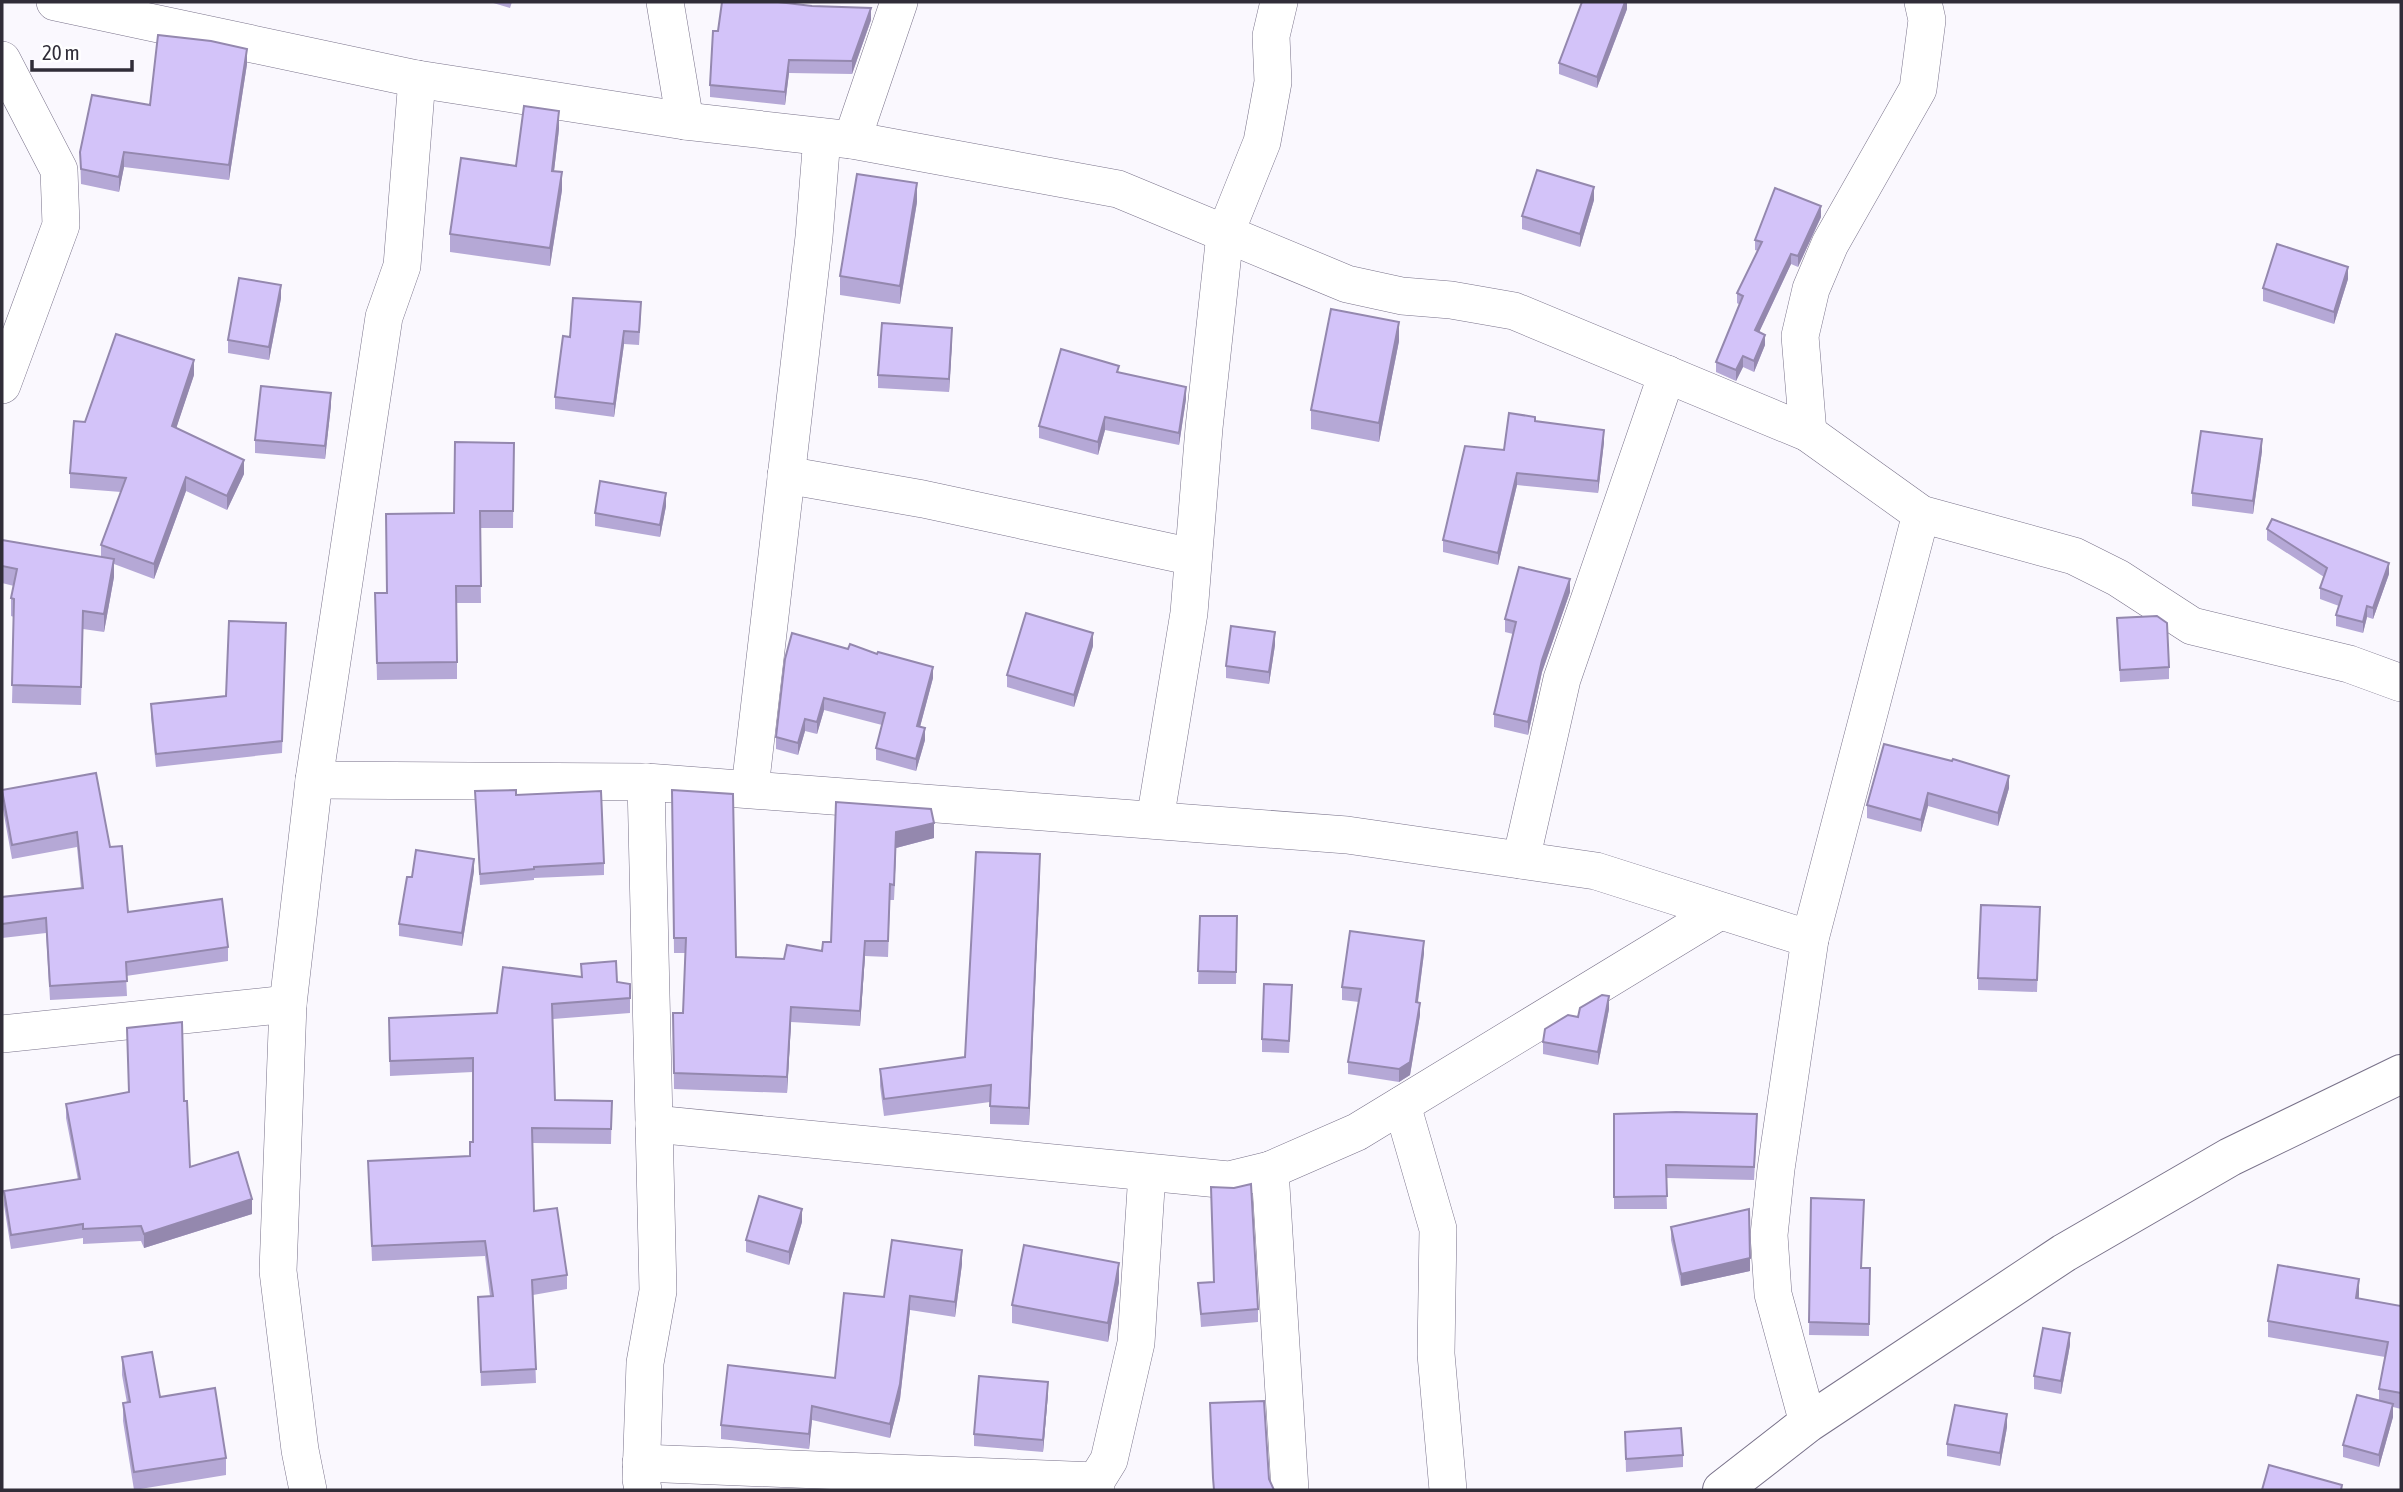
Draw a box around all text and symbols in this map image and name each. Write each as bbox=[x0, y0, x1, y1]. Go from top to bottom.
scale bar bbox=[32, 28, 131, 72]
text: 20 m bbox=[42, 40, 80, 64]

